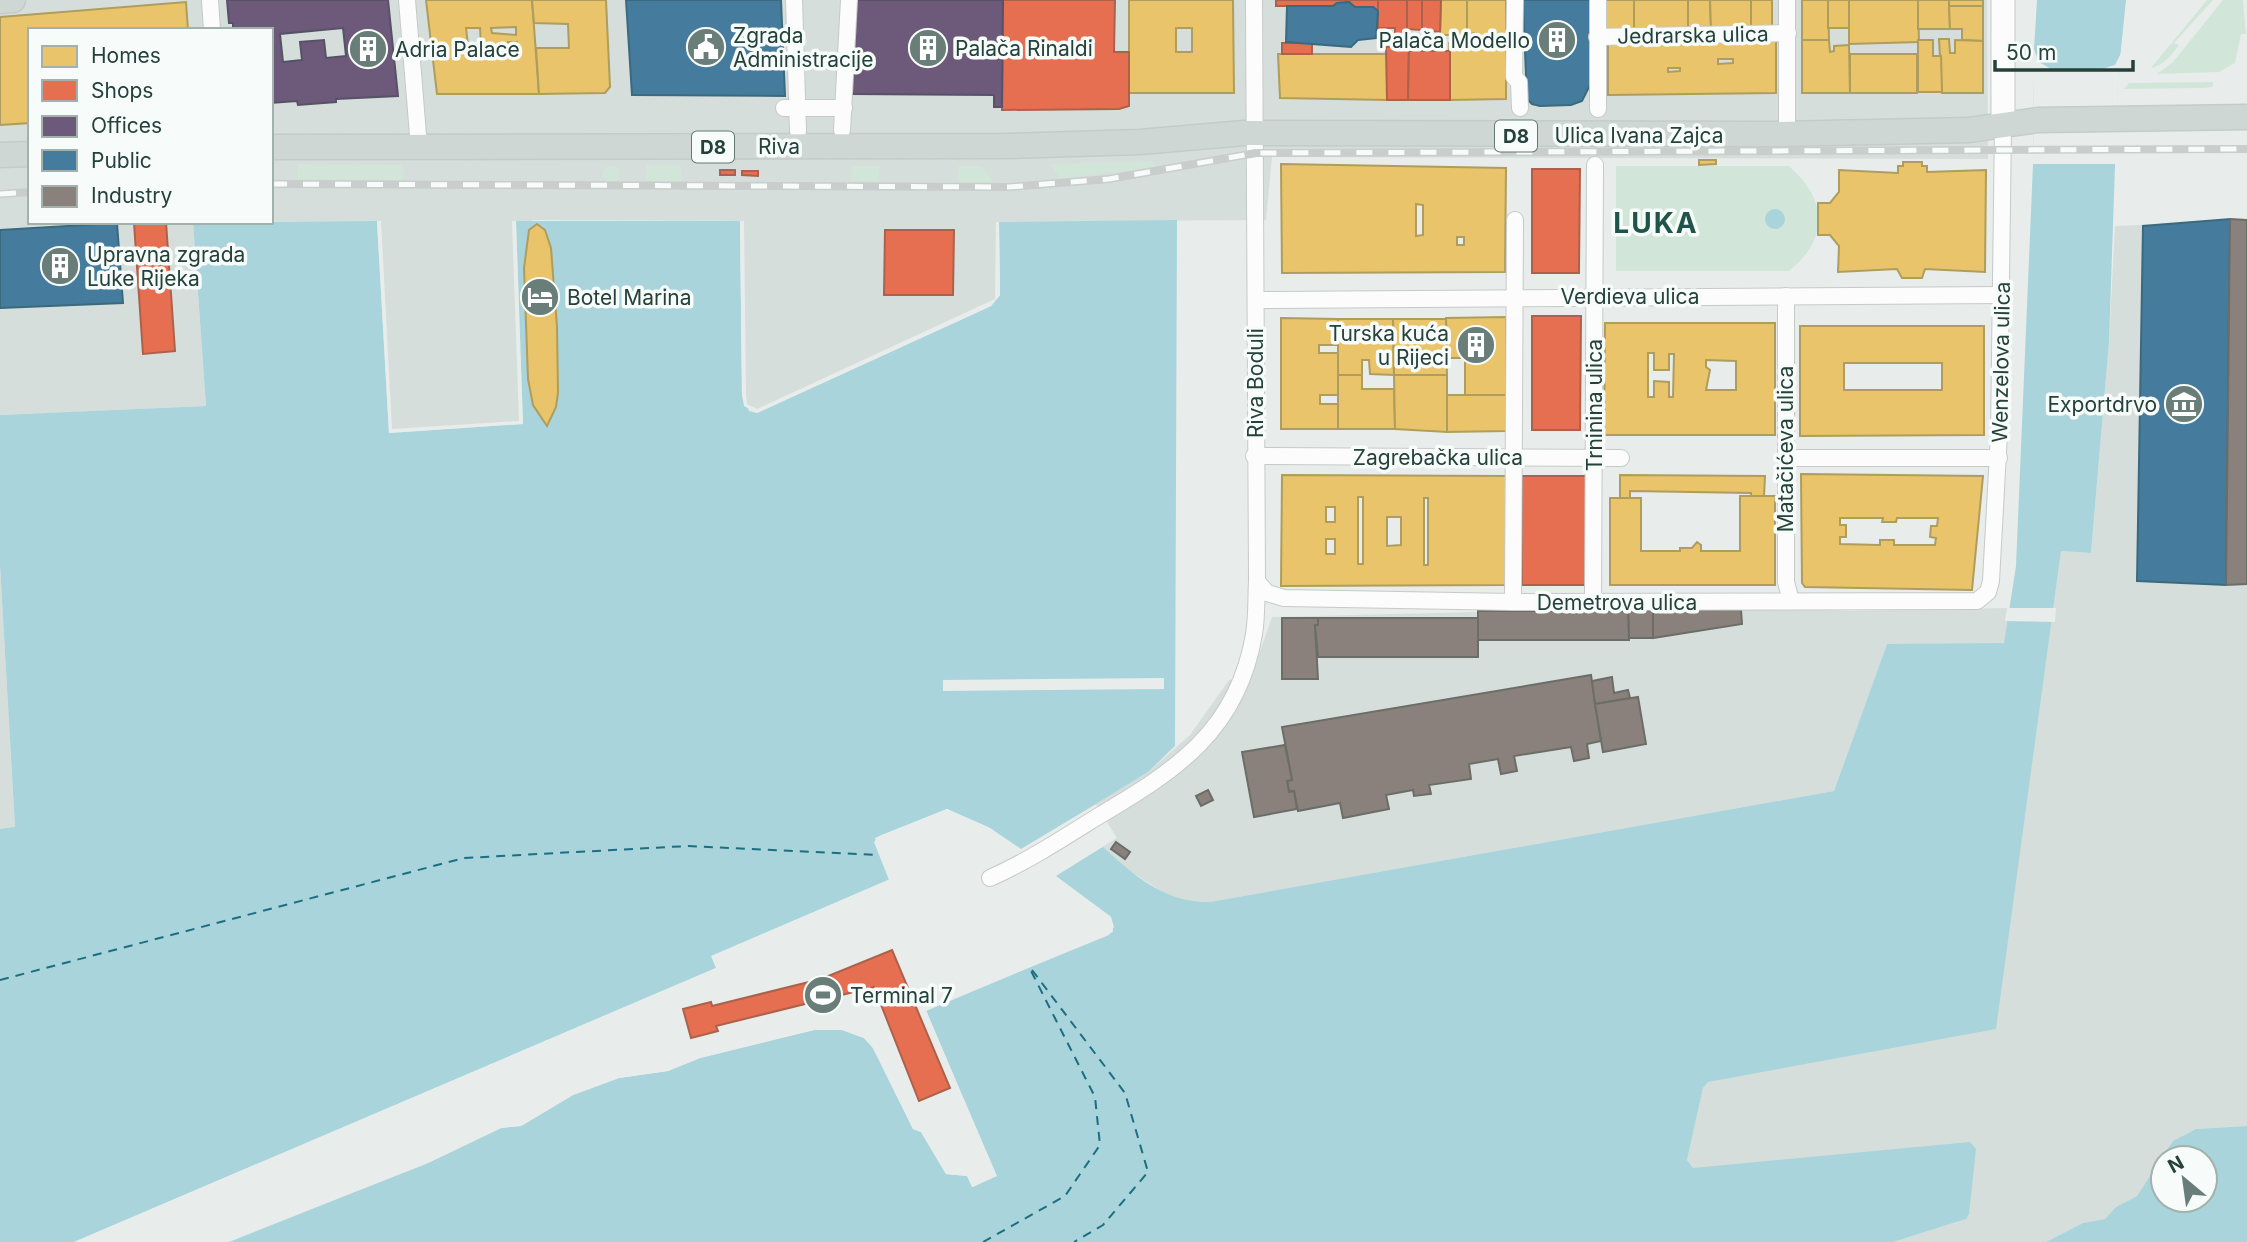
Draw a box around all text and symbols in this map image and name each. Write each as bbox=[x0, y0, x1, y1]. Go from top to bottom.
building icon: Palača Modello bbox=[1536, 19, 1578, 61]
street label: Jedrarska ulica bbox=[1617, 21, 1769, 49]
place label: Zgrada Administracije bbox=[733, 23, 873, 72]
public building icon: Zgrada Administracije bbox=[685, 26, 727, 68]
building icon: Palača Rinaldi bbox=[907, 27, 949, 69]
legend bbox=[28, 28, 273, 224]
building icon: Adria Palace bbox=[347, 28, 389, 70]
place label: Palača Modello bbox=[1379, 28, 1530, 53]
scale bar bbox=[1995, 28, 2133, 72]
place label: Palača Rinaldi bbox=[955, 36, 1093, 61]
place label: Adria Palace bbox=[395, 37, 520, 62]
text: 50 m bbox=[2006, 40, 2056, 65]
text: Homes bbox=[91, 43, 161, 68]
text: Shops bbox=[91, 78, 153, 103]
text: Offices bbox=[91, 113, 162, 138]
road number: D8 bbox=[1495, 120, 1537, 152]
street label: Ulica Ivana Zajca bbox=[1554, 123, 1724, 148]
road number: D8 bbox=[692, 132, 734, 162]
street label: Riva bbox=[758, 134, 800, 159]
text: Public bbox=[91, 148, 152, 173]
text: Industry bbox=[91, 183, 173, 208]
district label: LUKA bbox=[1613, 206, 1699, 240]
place label: Upravna zgrada Luke Rijeka bbox=[87, 242, 245, 291]
building icon: Upravna zgrada Luke Rijeka bbox=[39, 245, 81, 287]
hotel icon: Botel Marina bbox=[519, 276, 561, 318]
street label: Wenzelova ulica bbox=[1987, 281, 2015, 443]
street label: Verdieva ulica bbox=[1561, 284, 1699, 309]
place label: Botel Marina bbox=[567, 285, 692, 310]
place label: Turska kuća u Rijeci bbox=[1328, 321, 1449, 370]
building icon: Turska kuća u Rijeci bbox=[1455, 324, 1497, 366]
street label: Riva Boduli bbox=[1243, 328, 1268, 438]
street label: Trninina ulica bbox=[1582, 339, 1607, 471]
street label: Matačićeva ulica bbox=[1773, 366, 1798, 532]
museum icon: Exportdrvo bbox=[2163, 383, 2205, 425]
place label: Exportdrvo bbox=[2047, 392, 2157, 417]
street label: Zagrebačka ulica bbox=[1353, 445, 1523, 470]
street label: Demetrova ulica bbox=[1537, 590, 1697, 615]
sports icon: Terminal 7 bbox=[802, 974, 844, 1016]
place label: Terminal 7 bbox=[850, 983, 953, 1008]
north arrow bbox=[2149, 1144, 2219, 1214]
text: N bbox=[2164, 1151, 2188, 1178]

